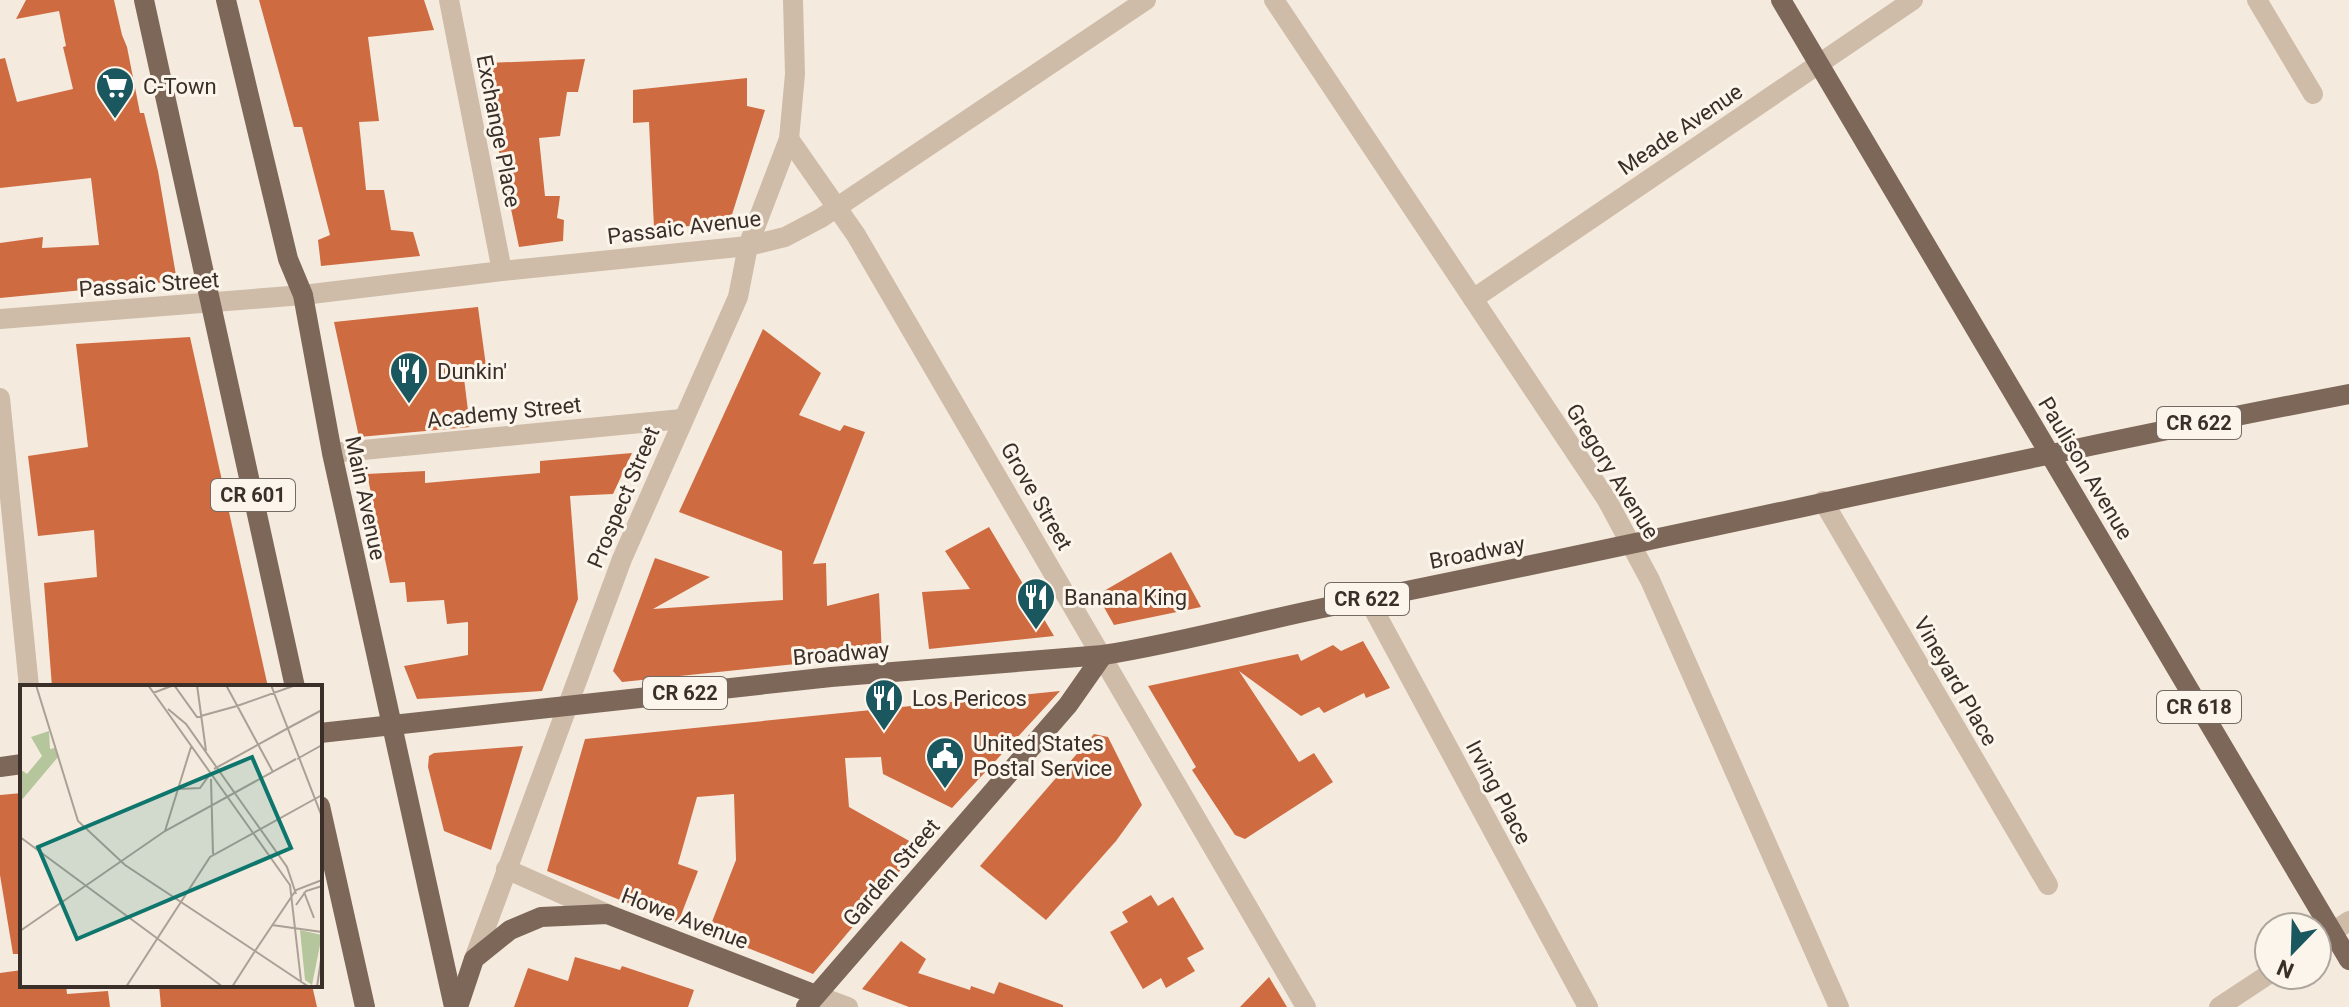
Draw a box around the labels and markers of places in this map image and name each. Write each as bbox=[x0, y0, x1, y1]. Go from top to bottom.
supermarket icon: C-Town bbox=[94, 65, 136, 120]
place label: C-Town bbox=[143, 74, 217, 99]
restaurant icon: Dunkin' bbox=[388, 350, 430, 405]
place label: Dunkin' bbox=[437, 359, 507, 384]
restaurant icon: Banana King bbox=[1015, 576, 1057, 631]
place label: Banana King bbox=[1064, 585, 1187, 610]
restaurant icon: Los Pericos bbox=[863, 677, 905, 732]
place label: Los Pericos bbox=[912, 686, 1027, 711]
place label: United States Postal Service bbox=[973, 731, 1112, 781]
public building icon: United States Postal Service bbox=[924, 735, 966, 790]

